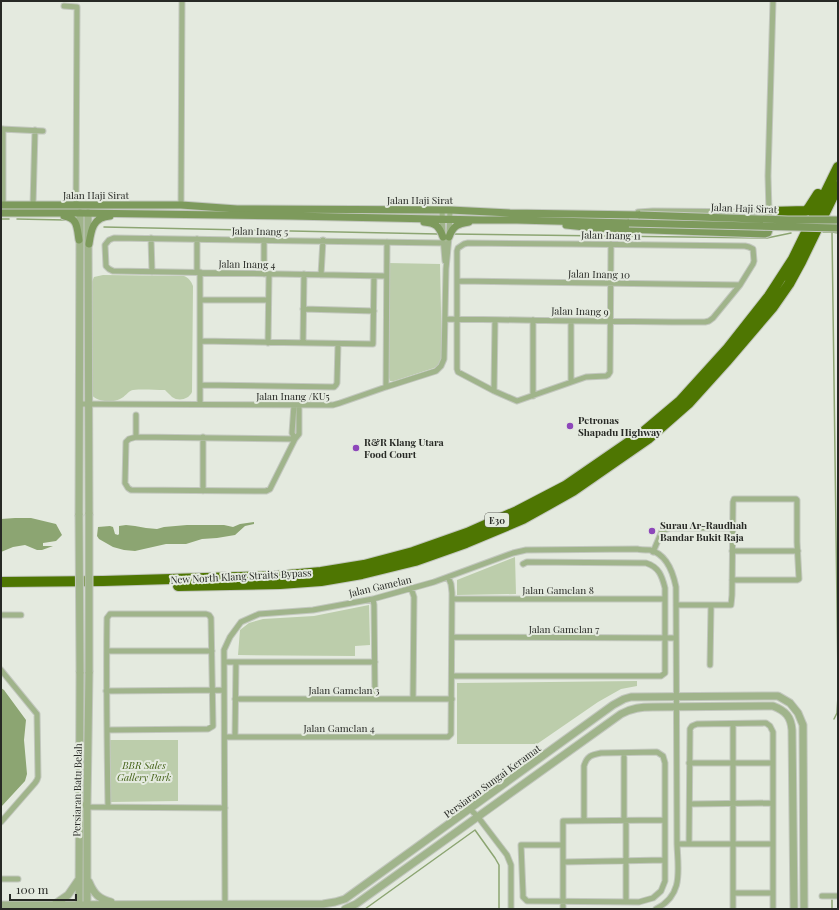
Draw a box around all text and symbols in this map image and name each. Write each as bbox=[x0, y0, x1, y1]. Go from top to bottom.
street label: Jalan Haji Sirat bbox=[62, 188, 130, 202]
street label: Jalan Haji Sirat bbox=[386, 193, 454, 207]
street label: Jalan Haji Sirat bbox=[710, 200, 778, 216]
street label: Jalan Inang 5 bbox=[231, 223, 288, 238]
street label: Jalan Inang 11 bbox=[580, 227, 641, 243]
street label: Jalan Inang 4 bbox=[217, 256, 276, 271]
street label: Jalan Inang 10 bbox=[567, 266, 630, 282]
street label: Jalan Inang 9 bbox=[550, 303, 609, 318]
street label: Jalan Inang /KU5 bbox=[255, 389, 330, 403]
place label: Petronas Shapadu Highway bbox=[578, 413, 662, 439]
marker: Petronas Shapadu Highway bbox=[565, 421, 575, 431]
place label: R&R Klang Utara Food Court bbox=[364, 435, 445, 461]
marker: R&R Klang Utara Food Court bbox=[351, 443, 361, 453]
road number: E30 bbox=[485, 513, 509, 527]
place label: Surau Ar-Raudhah Bandar Bukit Raja bbox=[660, 518, 747, 544]
marker: Surau Ar-Raudhah Bandar Bukit Raja bbox=[647, 526, 657, 536]
street label: New North Klang Straits Bypass bbox=[170, 565, 312, 587]
street label: Jalan Gamelan bbox=[346, 572, 413, 600]
street label: Jalan Gamelan 8 bbox=[521, 583, 594, 597]
street label: Jalan Gamelan 7 bbox=[528, 622, 599, 636]
street label: Jalan Gamelan 3 bbox=[307, 683, 380, 697]
street label: Jalan Gamelan 4 bbox=[302, 721, 375, 735]
street label: Persiaran Sungai Keramat bbox=[441, 741, 544, 821]
street label: Persiaran Batu Belah bbox=[69, 743, 85, 837]
park label: BBR Sales Gallery Park bbox=[117, 758, 171, 784]
scale bar bbox=[10, 876, 76, 902]
text: 100 m bbox=[16, 881, 49, 897]

